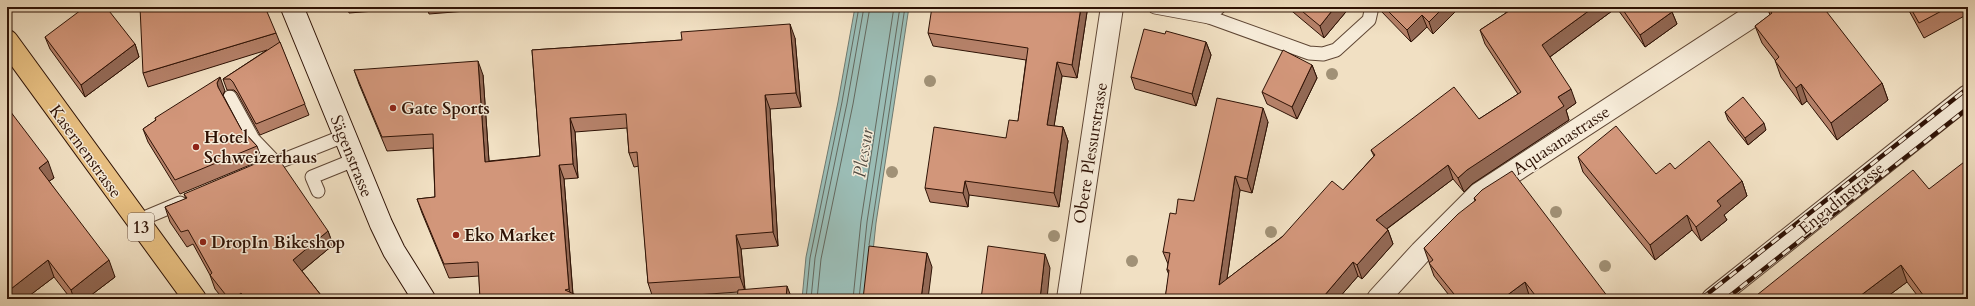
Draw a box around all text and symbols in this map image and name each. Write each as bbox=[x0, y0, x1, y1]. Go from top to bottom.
street label: Obere Plessurstrasse bbox=[1068, 81, 1113, 225]
place label: Gate Sports bbox=[401, 97, 490, 120]
street label: Kasernenstrasse bbox=[44, 100, 127, 203]
street label: Aquasanastrasse bbox=[1508, 100, 1614, 180]
marker: Gate Sports bbox=[388, 103, 398, 113]
street label: Sägenstrasse bbox=[325, 112, 378, 201]
water label: Plessur bbox=[847, 125, 880, 180]
place label: Hotel Schweizerhaus bbox=[204, 126, 317, 169]
marker: Hotel Schweizerhaus bbox=[191, 142, 201, 152]
street label: Engadinstrasse bbox=[1794, 157, 1889, 240]
road number: 13 bbox=[128, 213, 154, 241]
place label: Eko Market bbox=[464, 224, 555, 247]
marker: Eko Market bbox=[451, 230, 461, 240]
place label: DropIn Bikeshop bbox=[211, 231, 345, 254]
marker: DropIn Bikeshop bbox=[198, 237, 208, 247]

